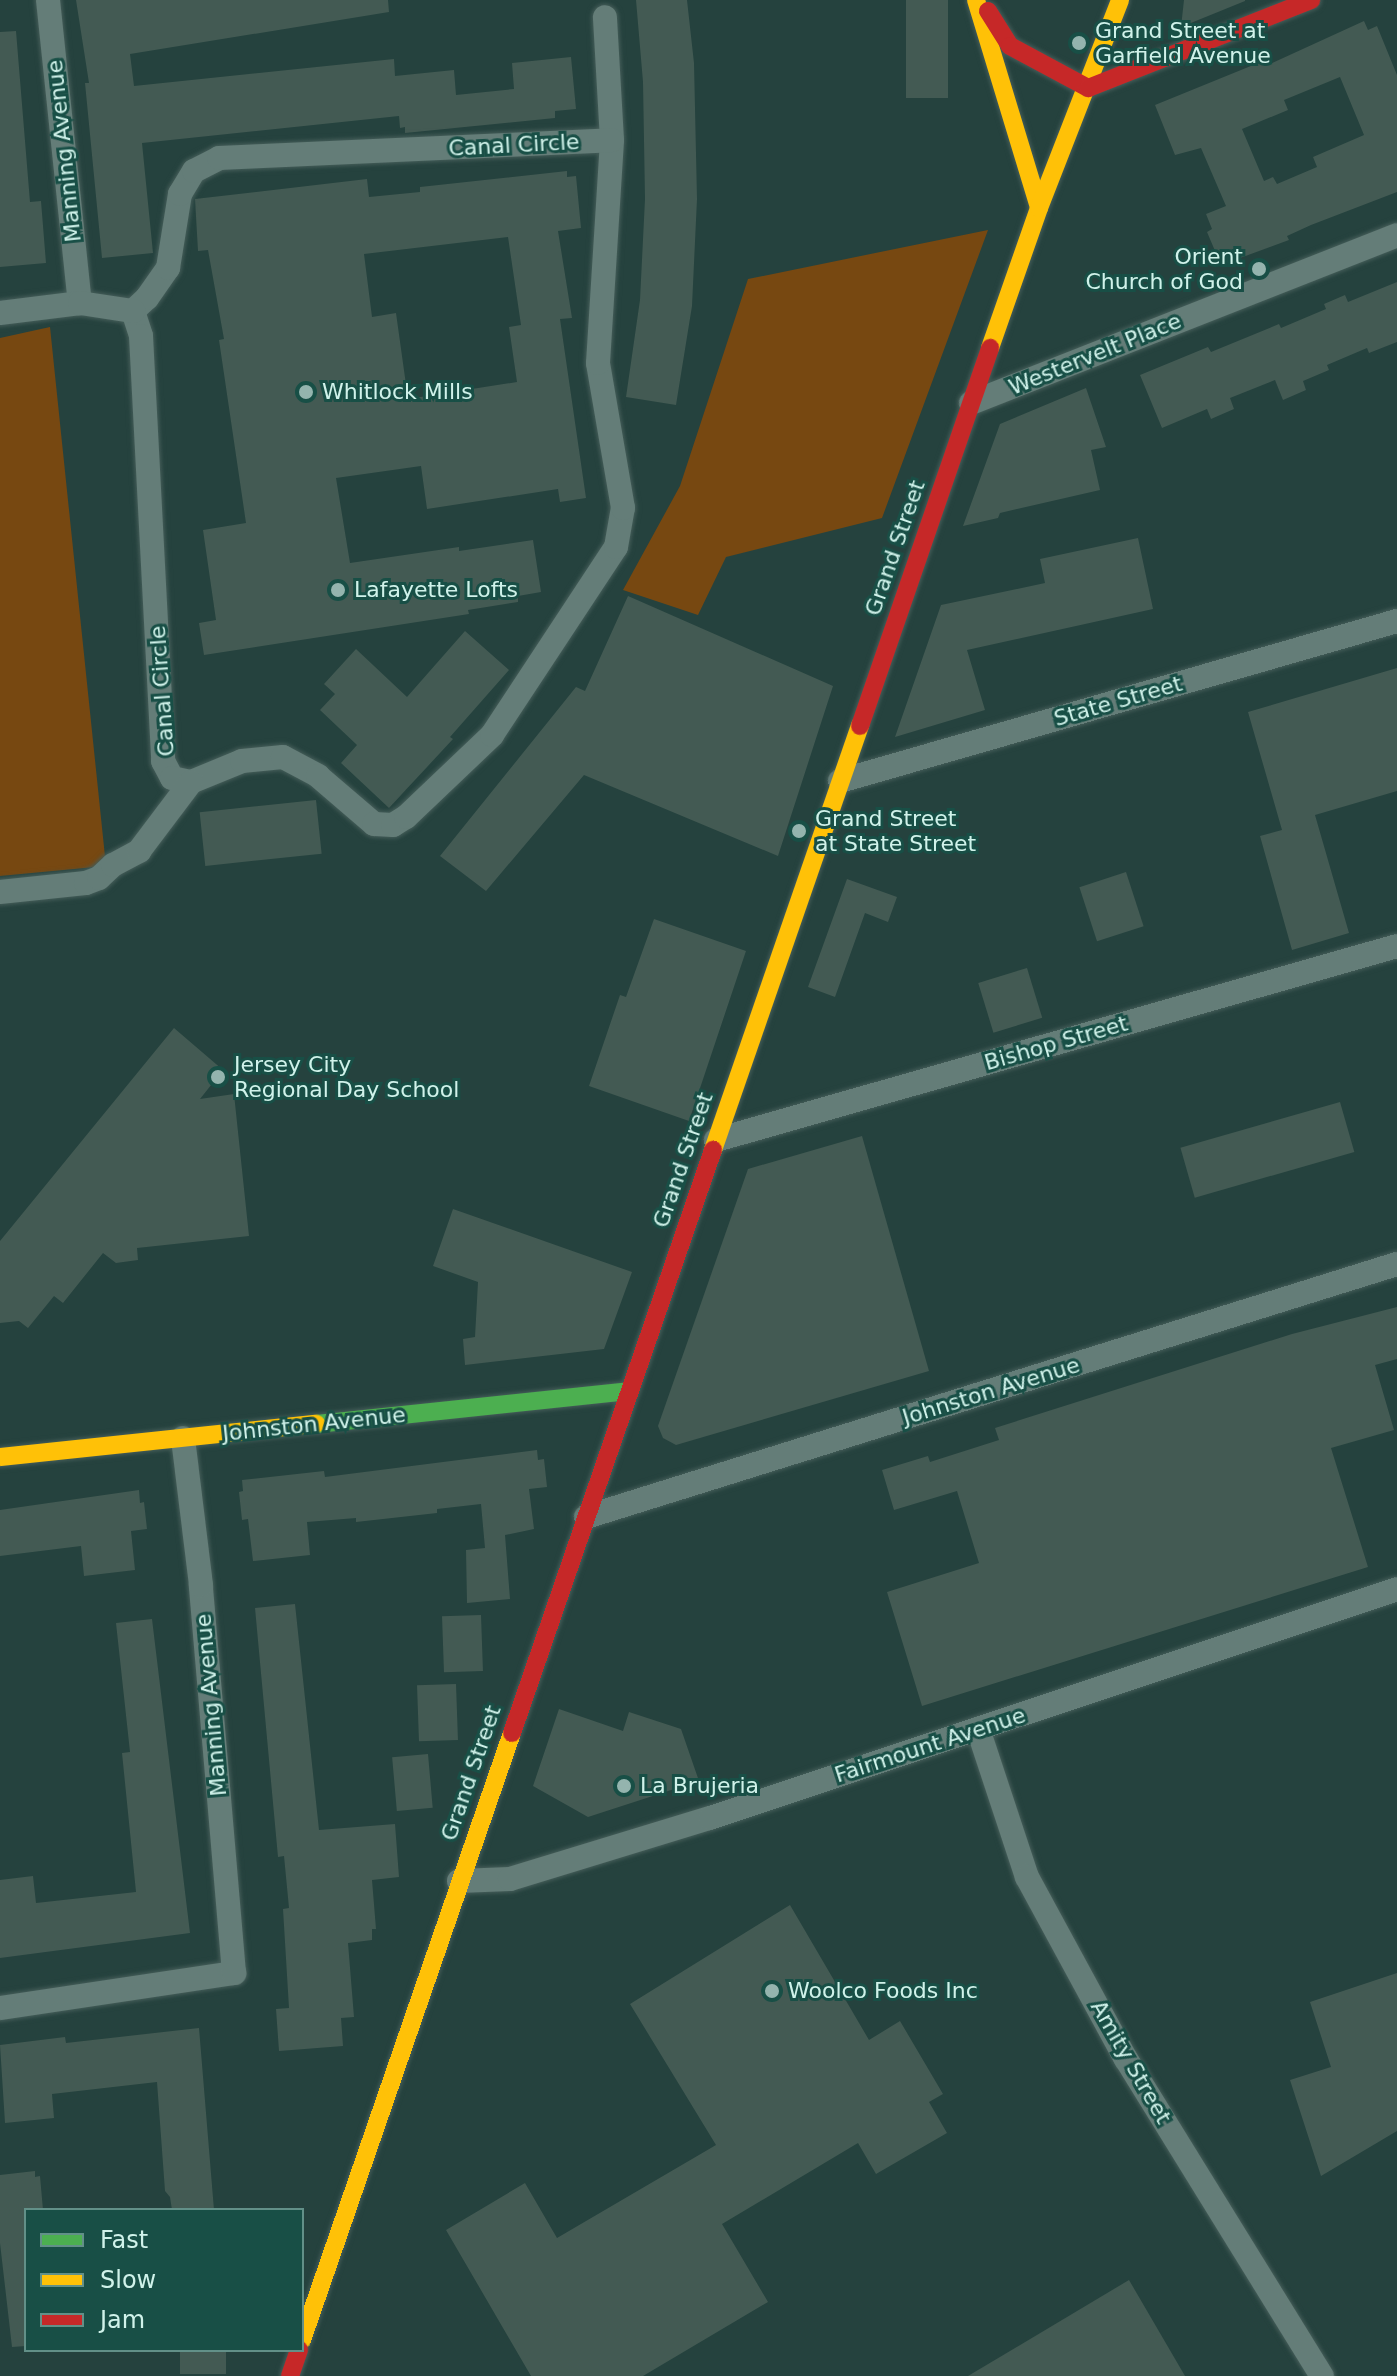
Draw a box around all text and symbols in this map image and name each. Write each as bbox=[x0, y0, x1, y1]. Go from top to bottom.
place label: Grand Street at Garfield Avenue bbox=[1095, 17, 1271, 68]
marker: Grand Street at Garfield Avenue bbox=[1070, 34, 1088, 52]
street label: Manning Avenue bbox=[41, 59, 87, 243]
street label: Canal Circle bbox=[448, 128, 580, 162]
place label: Orient Church of God bbox=[1085, 243, 1243, 294]
marker: Orient Church of God bbox=[1250, 260, 1268, 278]
street label: Westervelt Place bbox=[1005, 307, 1185, 401]
place label: Whitlock Mills bbox=[322, 379, 473, 405]
marker: Whitlock Mills bbox=[297, 383, 315, 401]
street label: Grand Street bbox=[860, 477, 930, 619]
place label: Lafayette Lofts bbox=[354, 577, 518, 603]
marker: Lafayette Lofts bbox=[329, 581, 347, 599]
street label: Canal Circle bbox=[144, 625, 180, 757]
street label: State Street bbox=[1051, 670, 1185, 732]
place label: Grand Street at State Street bbox=[815, 805, 976, 856]
marker: Grand Street at State Street bbox=[790, 822, 808, 840]
street label: Bishop Street bbox=[981, 1010, 1131, 1076]
place label: Jersey City Regional Day School bbox=[234, 1051, 459, 1102]
marker: Jersey City Regional Day School bbox=[209, 1068, 227, 1086]
street label: Grand Street bbox=[648, 1089, 718, 1231]
street label: Johnston Avenue bbox=[899, 1351, 1083, 1431]
street label: Johnston Avenue bbox=[221, 1401, 407, 1447]
street label: Manning Avenue bbox=[190, 1613, 232, 1797]
street label: Grand Street bbox=[436, 1702, 506, 1844]
street label: Fairmount Avenue bbox=[831, 1702, 1029, 1788]
place label: La Brujeria bbox=[640, 1773, 759, 1799]
marker: La Brujeria bbox=[615, 1777, 633, 1795]
place label: Woolco Foods Inc bbox=[788, 1978, 978, 2004]
marker: Woolco Foods Inc bbox=[763, 1982, 781, 2000]
street label: Amity Street bbox=[1085, 1996, 1177, 2128]
legend bbox=[24, 2208, 304, 2352]
text: Fast bbox=[100, 2226, 148, 2254]
text: Slow bbox=[100, 2266, 156, 2294]
text: Jam bbox=[100, 2306, 145, 2334]

